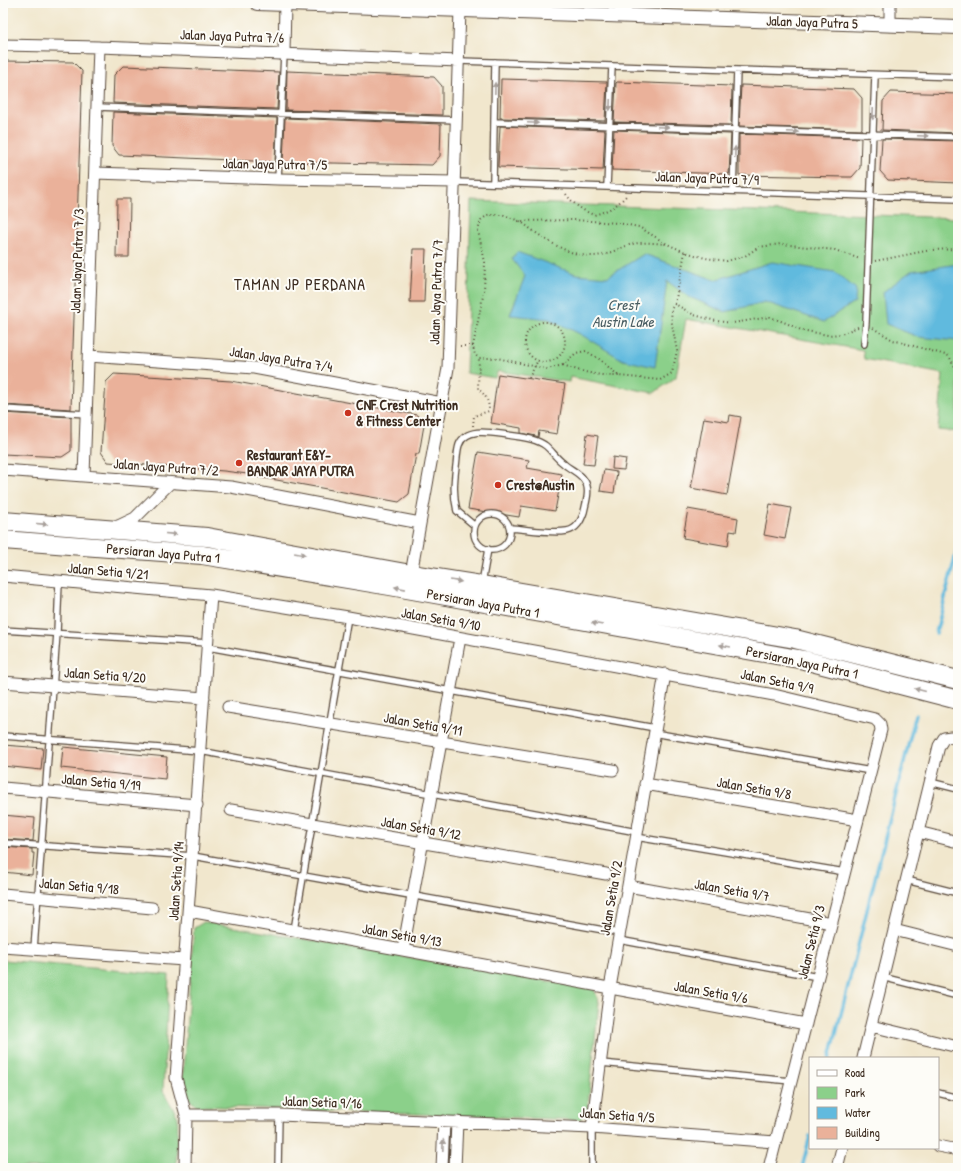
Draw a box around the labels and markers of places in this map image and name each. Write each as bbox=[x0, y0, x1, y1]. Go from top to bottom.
place label: CNF Crest Nutrition & Fitness Center bbox=[356, 395, 458, 430]
marker: CNF Crest Nutrition & Fitness Center bbox=[343, 408, 353, 418]
place label: Restaurant E&Y- BANDAR JAYA PUTRA bbox=[247, 445, 354, 480]
marker: Restaurant E&Y- BANDAR JAYA PUTRA bbox=[234, 458, 244, 468]
place label: Crest@Austin bbox=[506, 475, 575, 494]
marker: Crest@Austin bbox=[493, 480, 503, 490]

